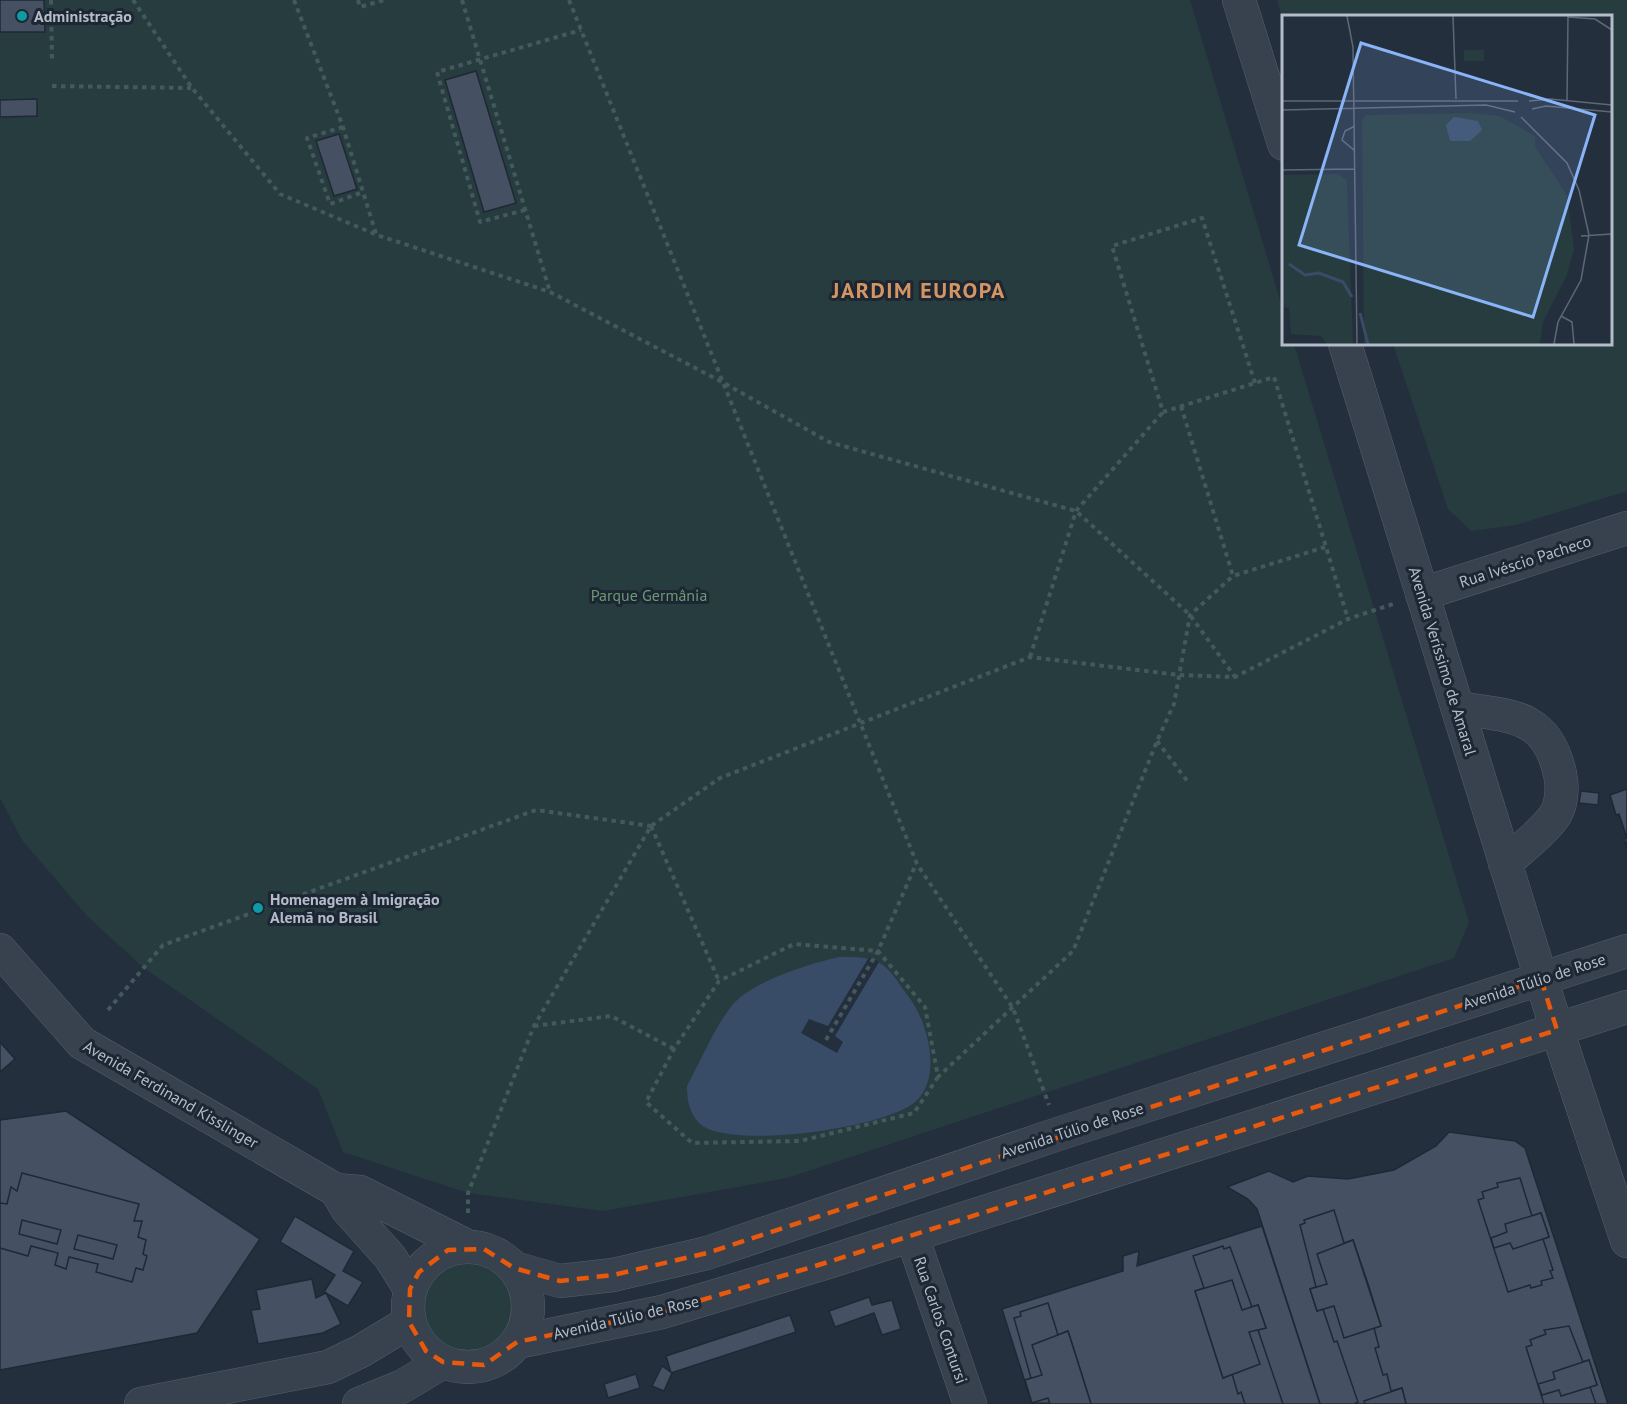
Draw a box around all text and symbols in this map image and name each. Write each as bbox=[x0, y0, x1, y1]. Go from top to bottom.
place label: Administração bbox=[34, 6, 132, 26]
marker: Administração bbox=[15, 9, 29, 23]
inset map bbox=[1282, 15, 1612, 345]
district label: JARDIM EUROPA bbox=[831, 276, 1006, 304]
street label: Rua Ivéscio Pacheco bbox=[1457, 530, 1593, 592]
street label: Avenida Veríssimo de Amaral bbox=[1405, 564, 1481, 758]
park label: Parque Germânia bbox=[591, 585, 707, 605]
place label: Homenagem à Imigração Alemã no Brasil bbox=[270, 889, 440, 927]
marker: Homenagem à Imigração Alemã no Brasil bbox=[251, 901, 265, 915]
street label: Avenida Túlio de Rose bbox=[1460, 948, 1608, 1014]
street label: Avenida Ferdinand Kisslinger bbox=[80, 1036, 263, 1153]
street label: Avenida Túlio de Rose bbox=[998, 1097, 1146, 1163]
street label: Rua Carlos Contursi bbox=[910, 1254, 972, 1386]
street label: Avenida Túlio de Rose bbox=[551, 1290, 701, 1344]

